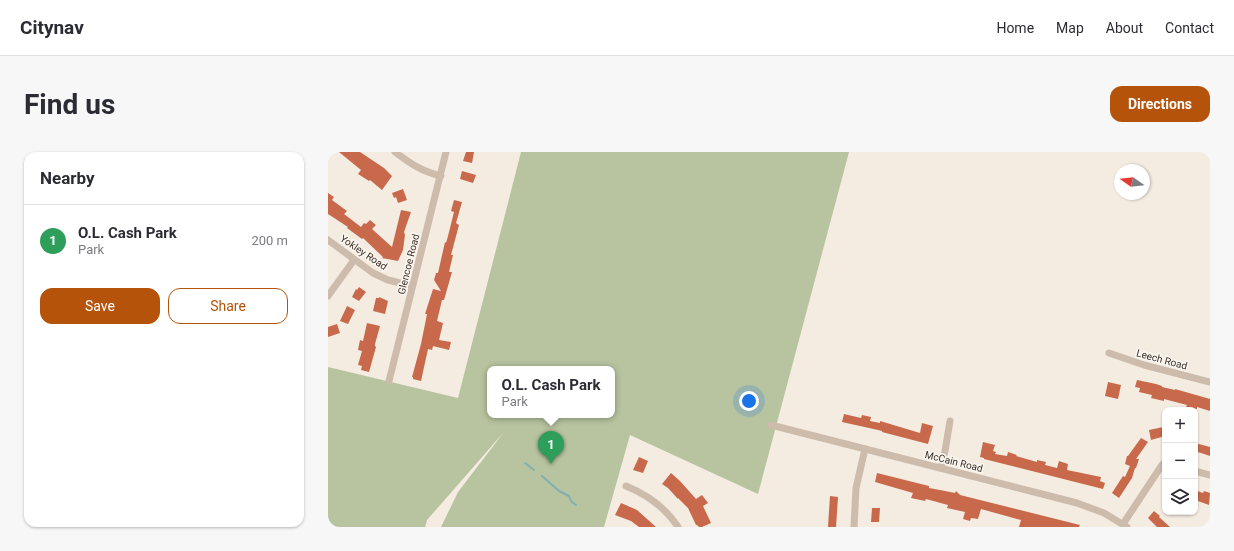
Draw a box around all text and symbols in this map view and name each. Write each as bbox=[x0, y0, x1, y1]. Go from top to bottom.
text: Citynav bbox=[20, 16, 84, 39]
text: Home bbox=[996, 20, 1034, 36]
text: Map bbox=[1056, 20, 1084, 36]
text: About bbox=[1106, 20, 1143, 36]
text: Contact bbox=[1165, 20, 1214, 36]
button: Directions bbox=[1110, 86, 1210, 122]
text: Find us bbox=[24, 88, 115, 121]
north arrow bbox=[1114, 164, 1150, 200]
text: Nearby bbox=[40, 168, 95, 188]
text: O.L. Cash Park bbox=[78, 224, 177, 242]
text: 1 bbox=[49, 233, 57, 248]
text: 200 m bbox=[251, 233, 288, 248]
street label: Yokley Road bbox=[338, 233, 389, 272]
street label: Glencoe Road bbox=[396, 233, 421, 295]
text: Park bbox=[78, 242, 104, 257]
button: Save bbox=[40, 288, 160, 324]
button: Share bbox=[168, 288, 288, 324]
street label: Leech Road bbox=[1135, 347, 1188, 372]
popup bbox=[487, 366, 615, 418]
text: O.L. Cash Park bbox=[502, 376, 600, 394]
your location bbox=[739, 391, 759, 411]
text: Park bbox=[502, 394, 528, 409]
map controls bbox=[1162, 407, 1198, 515]
button: + bbox=[1162, 407, 1198, 443]
pin: 1 bbox=[538, 431, 564, 464]
button: − bbox=[1162, 443, 1198, 479]
street label: McCain Road bbox=[924, 449, 984, 474]
button: layers bbox=[1162, 479, 1198, 515]

